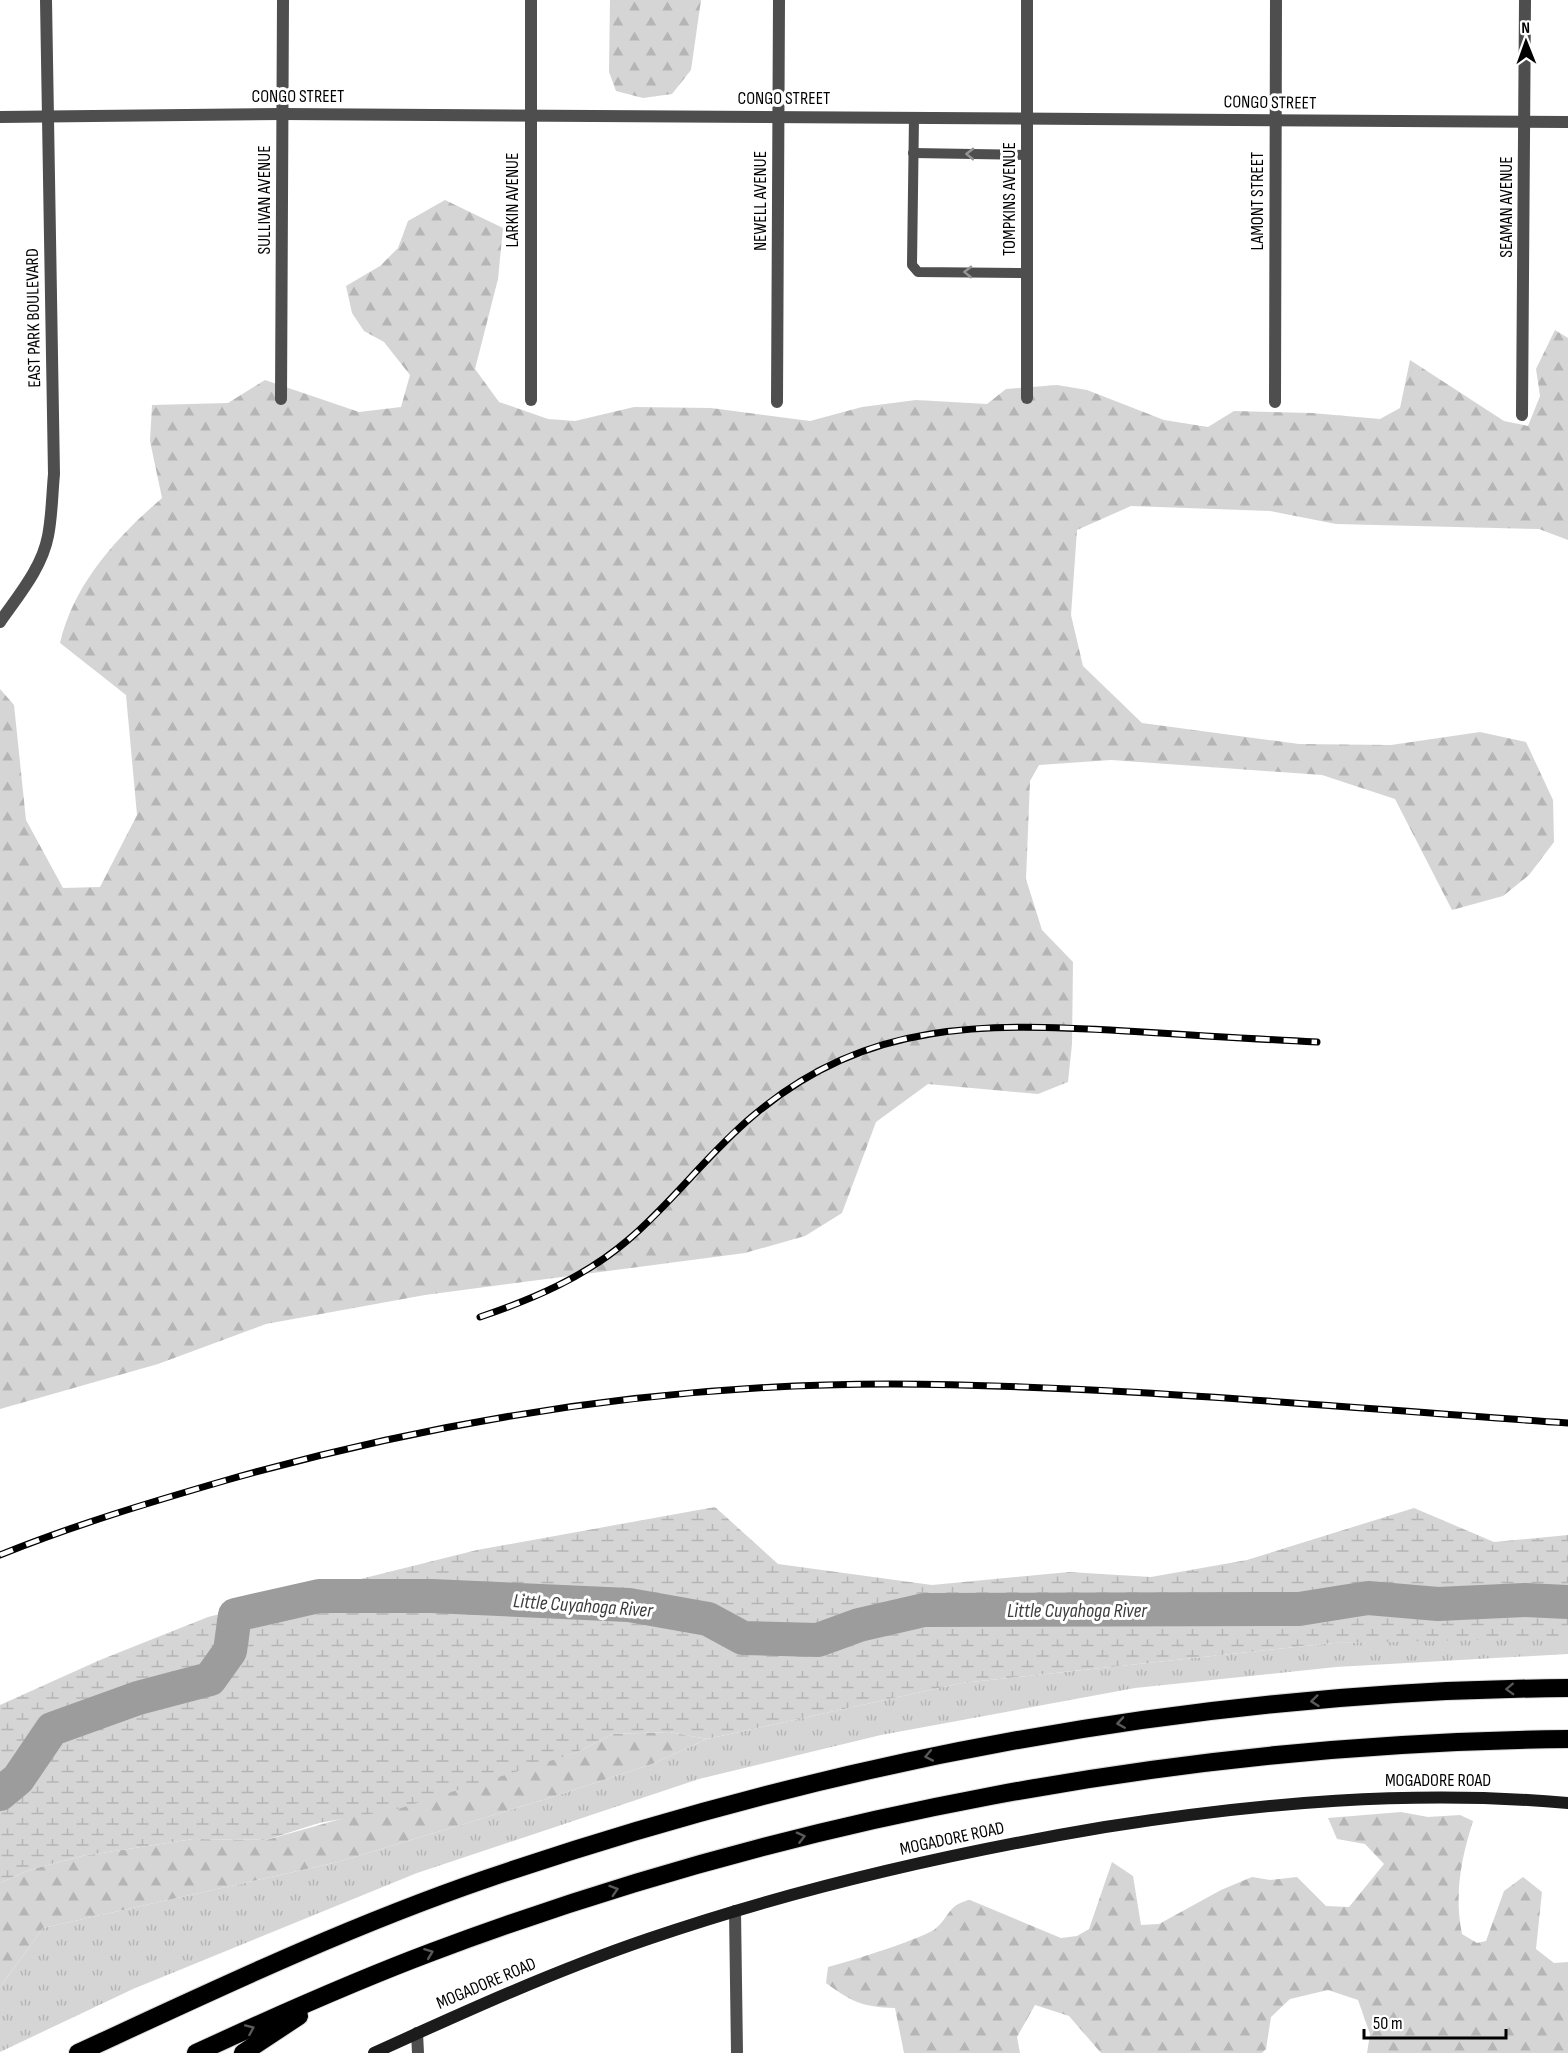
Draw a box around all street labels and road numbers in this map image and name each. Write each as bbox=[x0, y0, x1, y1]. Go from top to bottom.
street label: CONGO STREET bbox=[252, 86, 344, 107]
street label: CONGO STREET bbox=[738, 88, 830, 109]
street label: CONGO STREET bbox=[1223, 91, 1317, 114]
street label: TOMPKINS AVENUE bbox=[999, 142, 1020, 256]
street label: SULLIVAN AVENUE bbox=[254, 145, 275, 255]
street label: NEWELL AVENUE bbox=[750, 151, 771, 251]
street label: LAMONT STREET bbox=[1247, 152, 1268, 250]
street label: LARKIN AVENUE bbox=[502, 153, 523, 247]
street label: SEAMAN AVENUE bbox=[1496, 156, 1517, 258]
street label: EAST PARK BOULEVARD bbox=[22, 248, 45, 388]
street label: MOGADORE ROAD bbox=[1385, 1770, 1491, 1791]
street label: MOGADORE ROAD bbox=[898, 1817, 1006, 1860]
street label: MOGADORE ROAD bbox=[433, 1953, 539, 2014]

